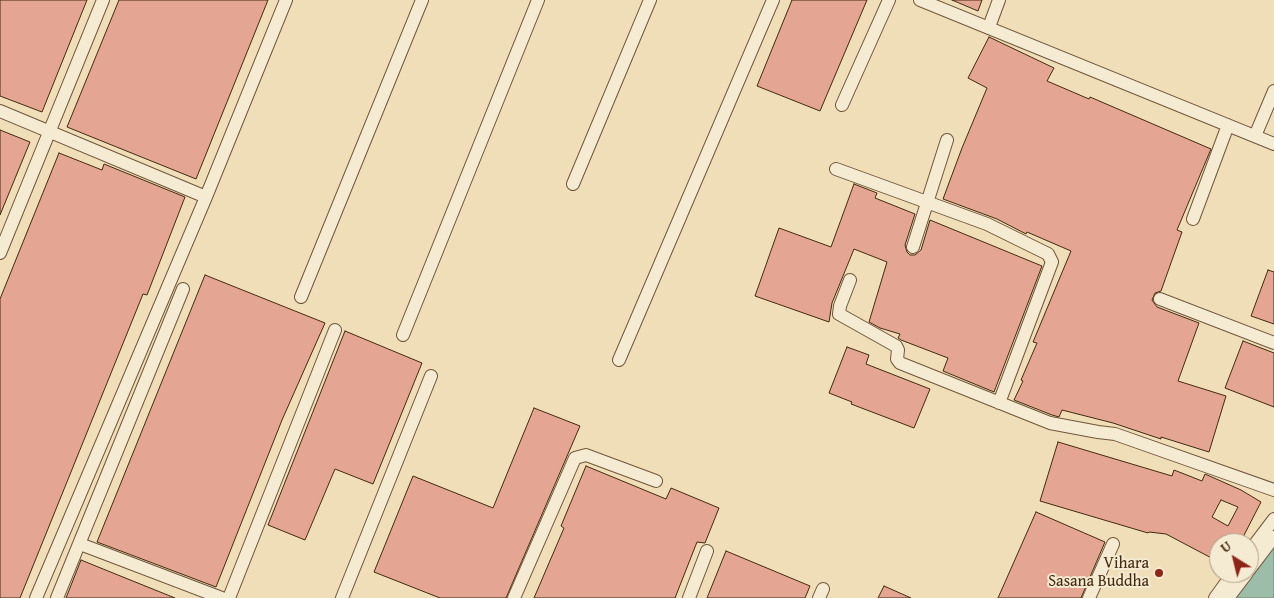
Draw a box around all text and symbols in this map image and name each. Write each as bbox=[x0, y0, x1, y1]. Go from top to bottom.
north arrow bbox=[1209, 533, 1259, 583]
text: U bbox=[1216, 536, 1235, 558]
place label: Vihara Sasana Buddha bbox=[1048, 554, 1149, 592]
marker: Vihara Sasana Buddha bbox=[1153, 567, 1165, 579]

